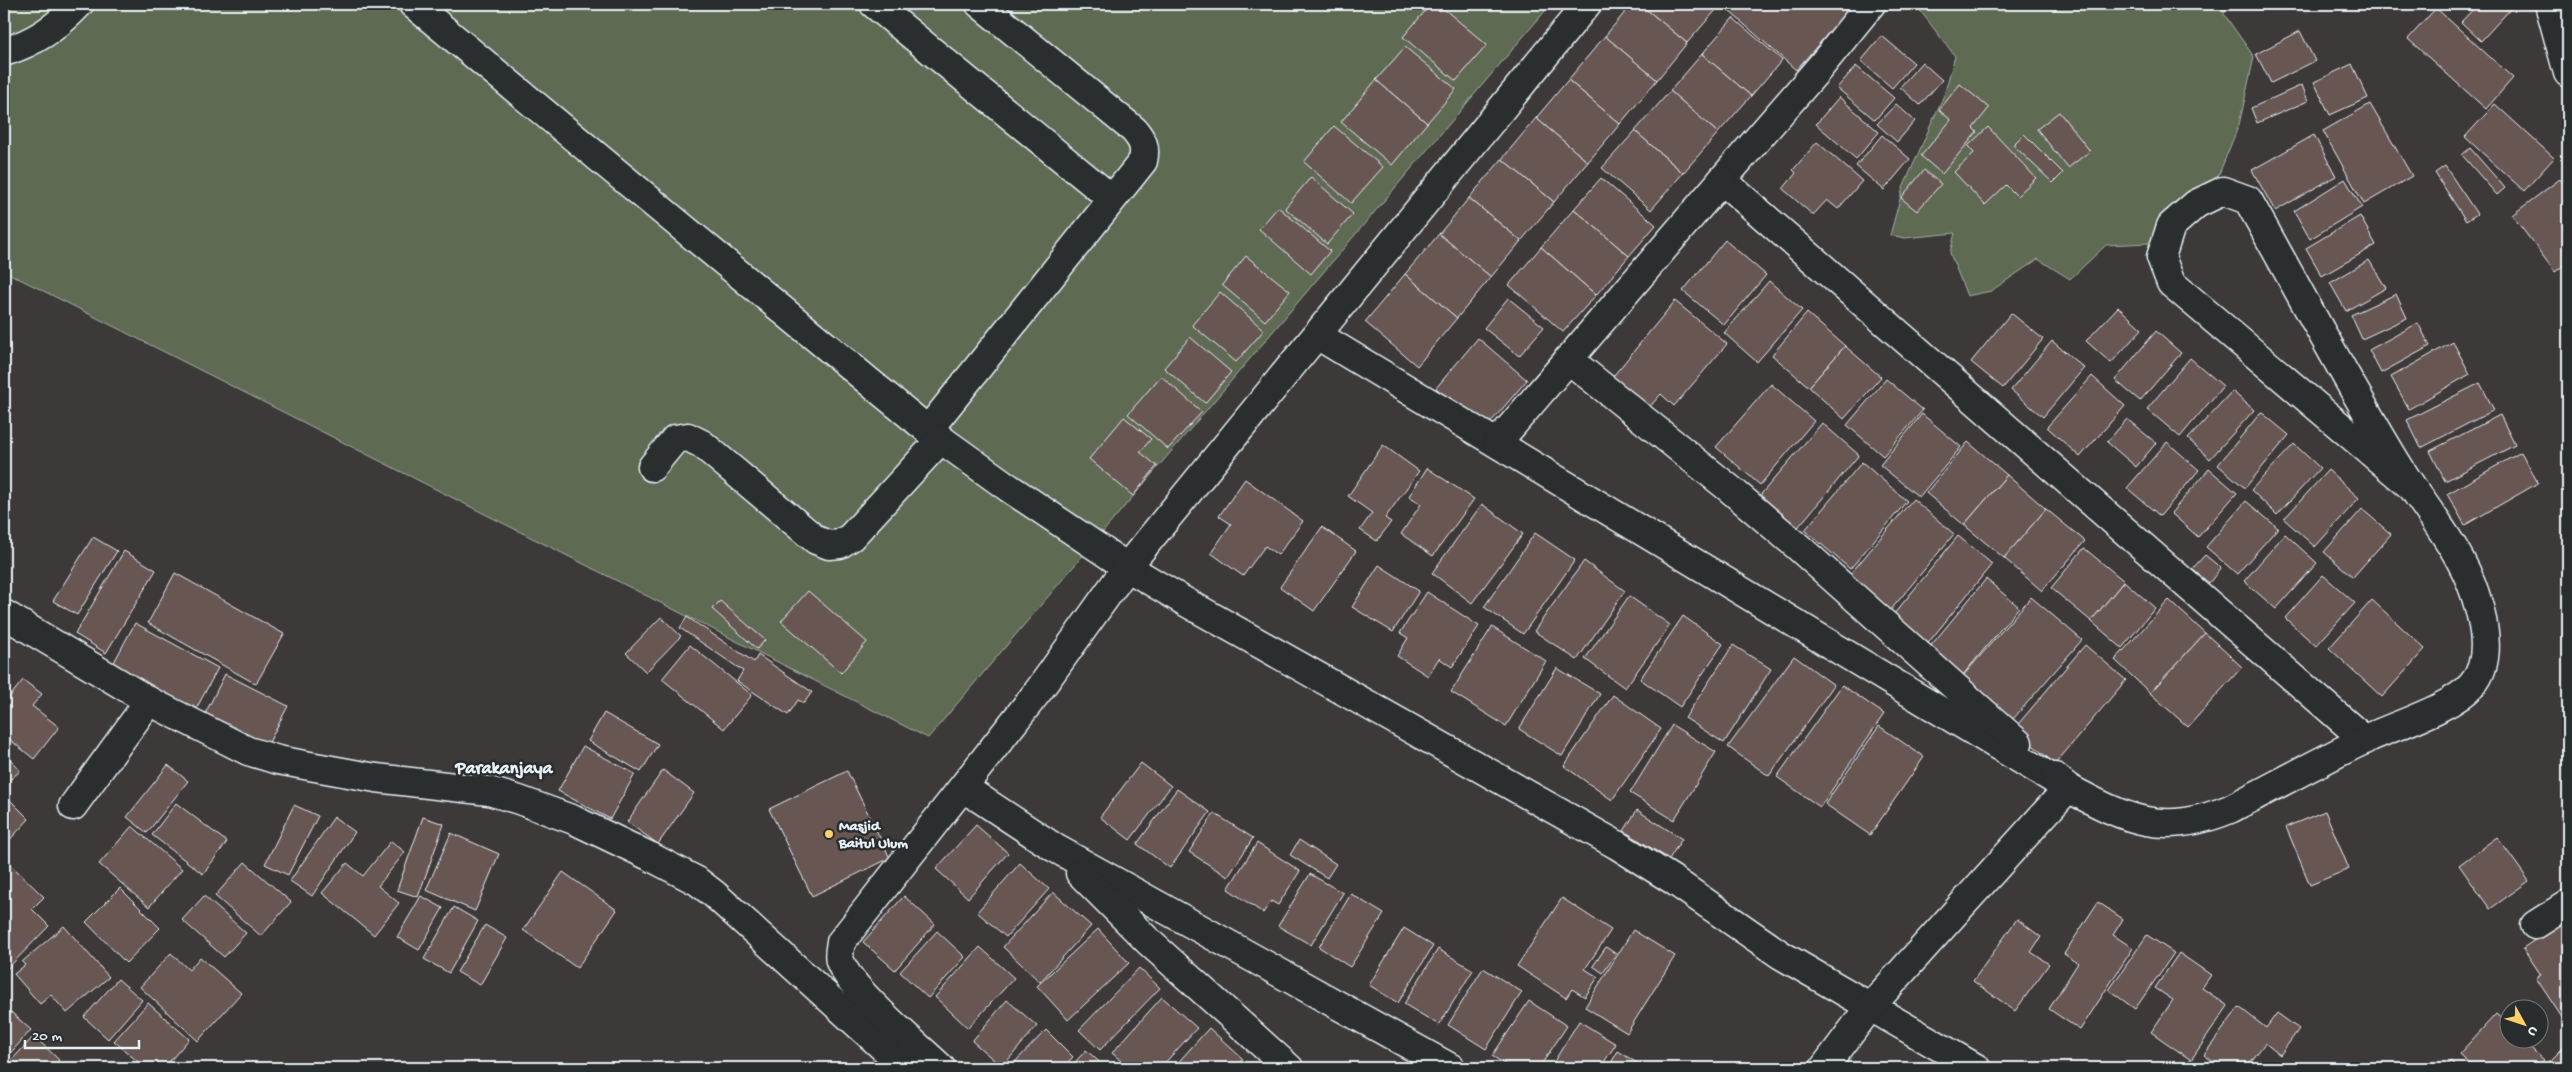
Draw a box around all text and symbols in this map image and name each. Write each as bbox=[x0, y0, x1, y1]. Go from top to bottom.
district label: Parakanjaya bbox=[455, 759, 553, 780]
place label: Masjid Baitul Ulum bbox=[838, 818, 908, 853]
marker: Masjid Baitul Ulum bbox=[823, 828, 835, 840]
north arrow bbox=[2500, 1000, 2550, 1050]
scale bar bbox=[25, 1017, 139, 1049]
text: U bbox=[2523, 1022, 2541, 1039]
text: 20 m bbox=[32, 1028, 62, 1046]

